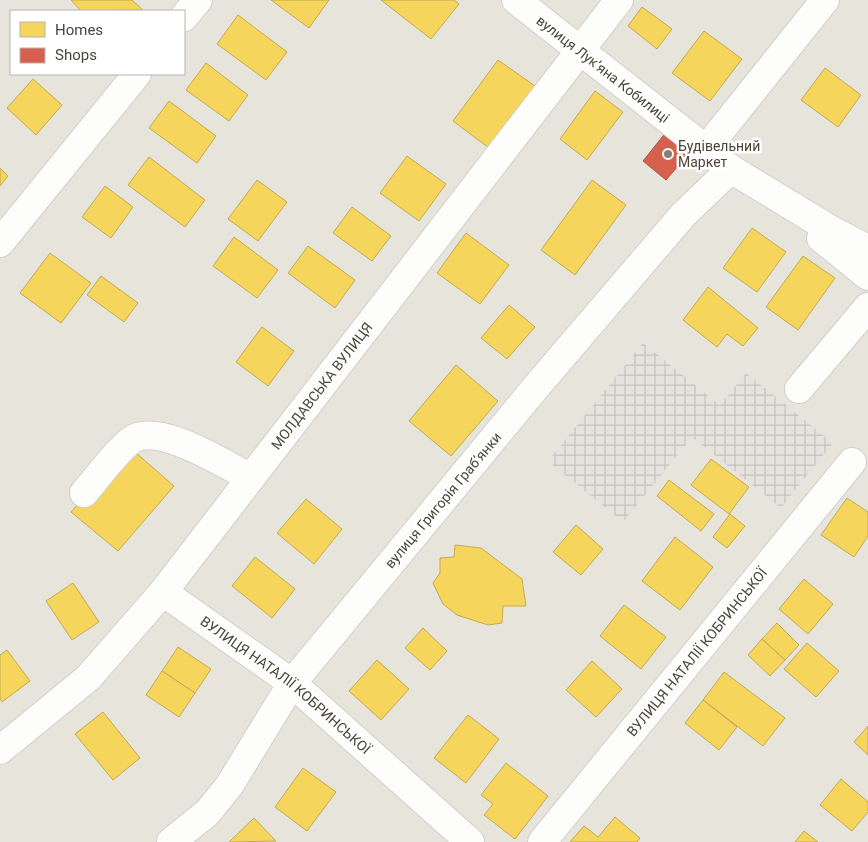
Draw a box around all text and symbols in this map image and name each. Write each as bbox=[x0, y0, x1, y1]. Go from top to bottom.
legend bbox=[10, 10, 185, 75]
street label: вулиця Лукʼяна Кобилиці bbox=[533, 12, 673, 126]
text: Homes bbox=[55, 21, 103, 39]
text: Shops bbox=[55, 46, 97, 64]
place label: Будівельний Маркет bbox=[678, 138, 760, 170]
marker: Будівельний Маркет bbox=[662, 148, 674, 160]
street label: МОЛДАВСЬКА ВУЛИЦЯ bbox=[268, 319, 376, 453]
street label: вулиця Григорія Грабʼянки bbox=[382, 429, 504, 571]
street label: ВУЛИЦЯ НАТАЛІЇ КОБРИНСЬКОЇ bbox=[624, 564, 771, 740]
street label: ВУЛИЦЯ НАТАЛІЇ КОБРИНСЬКОЇ bbox=[197, 613, 375, 758]

